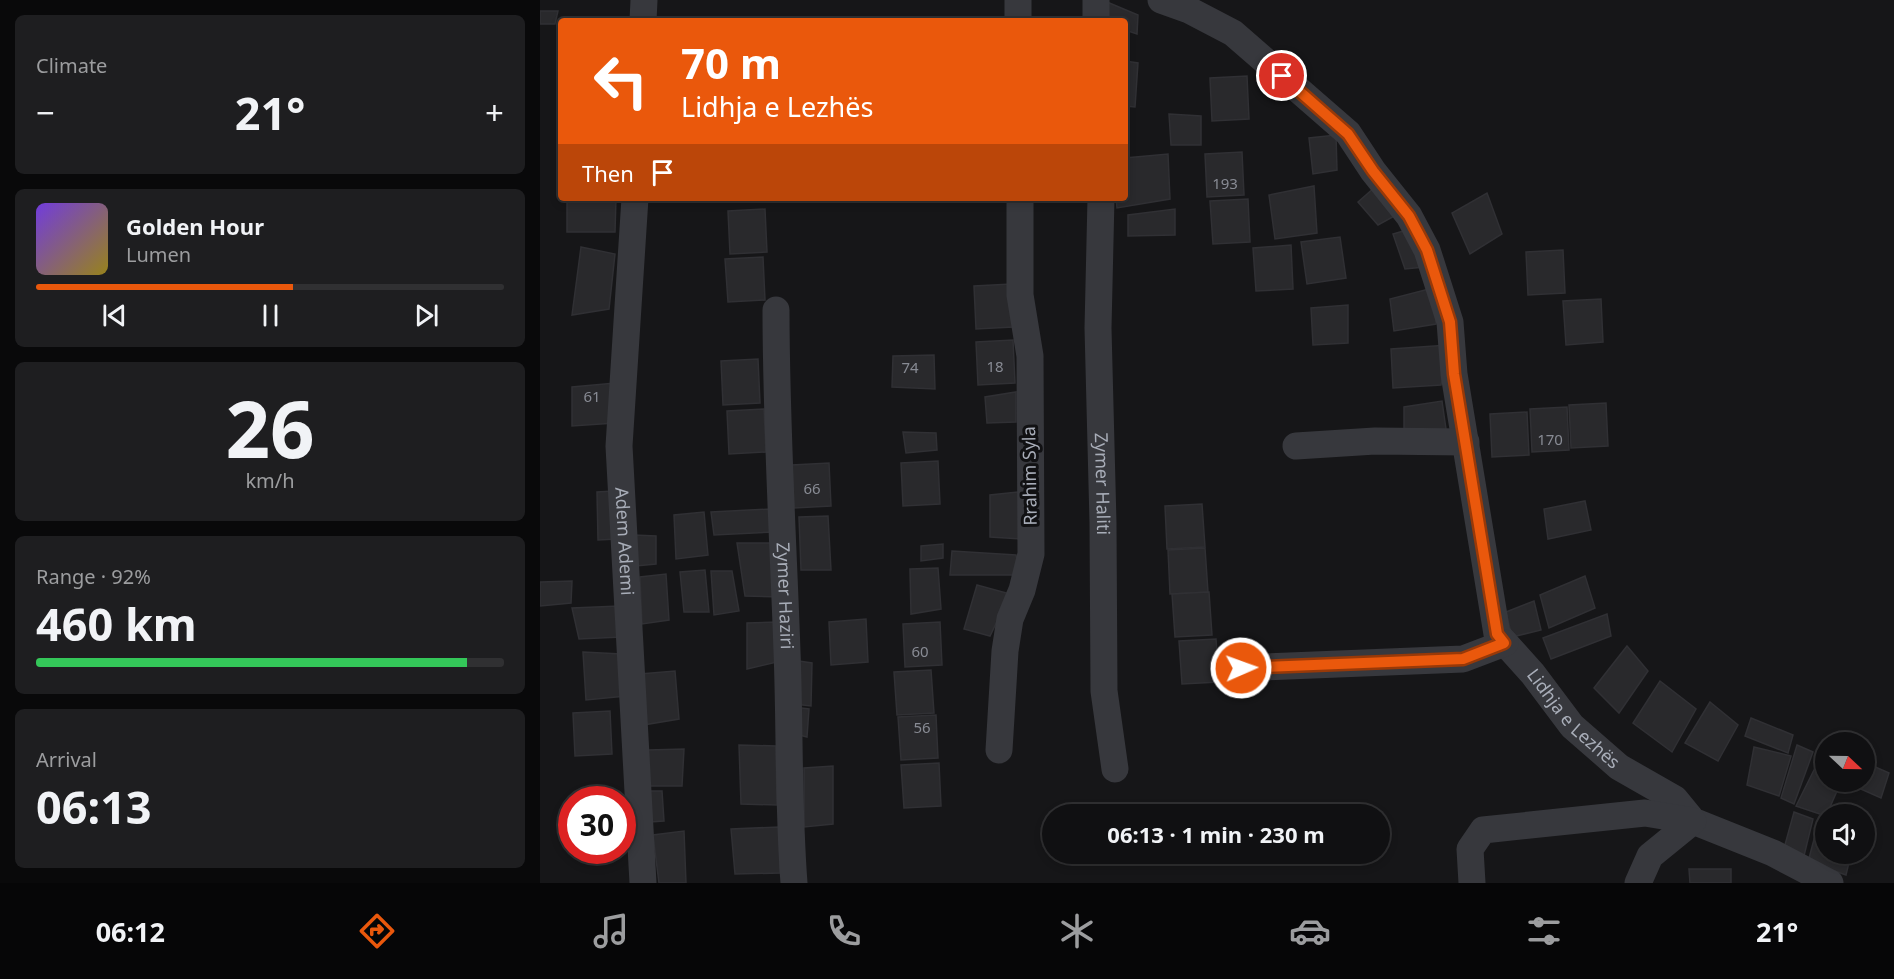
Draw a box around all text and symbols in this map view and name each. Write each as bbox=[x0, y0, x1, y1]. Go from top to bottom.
text: 70 m bbox=[681, 34, 781, 91]
icon: left bbox=[582, 42, 660, 120]
pin bbox=[1256, 50, 1307, 101]
text: Climate bbox=[36, 52, 107, 79]
icon: arrive bbox=[1265, 59, 1298, 92]
text: 21° bbox=[235, 82, 305, 143]
text: Lidhja e Lezhës bbox=[681, 88, 873, 125]
text: − bbox=[36, 90, 55, 135]
text: + bbox=[485, 90, 504, 135]
icon: arrive bbox=[646, 156, 679, 189]
text: Then bbox=[582, 158, 634, 188]
house number: 193 bbox=[1212, 173, 1238, 193]
text: Golden Hour bbox=[126, 211, 264, 241]
text: Lumen bbox=[126, 241, 191, 268]
icon: previous bbox=[98, 299, 131, 332]
icon: pause bbox=[254, 299, 287, 332]
icon: next bbox=[410, 299, 443, 332]
house number: 18 bbox=[986, 356, 1004, 376]
house number: 74 bbox=[901, 357, 919, 377]
text: 26 bbox=[225, 375, 315, 481]
house number: 61 bbox=[583, 386, 601, 406]
street label: Rrahim Syla bbox=[1016, 426, 1042, 526]
house number: 170 bbox=[1537, 429, 1563, 449]
street label: Zymer Haliti bbox=[1090, 432, 1116, 535]
text: km/h bbox=[245, 467, 295, 494]
house number: 66 bbox=[803, 478, 821, 498]
street label: Adem Ademi bbox=[610, 486, 640, 596]
street label: Zymer Haziri bbox=[772, 542, 800, 650]
text: Range · 92% bbox=[36, 563, 151, 590]
text: 460 km bbox=[36, 593, 197, 654]
position arrow bbox=[1209, 636, 1273, 700]
house number: 60 bbox=[911, 641, 929, 661]
street label: Lidhja e Lezhës bbox=[1522, 663, 1626, 774]
house number: 56 bbox=[913, 717, 931, 737]
north arrow bbox=[1815, 732, 1875, 792]
map controls bbox=[1815, 732, 1875, 864]
text: Arrival bbox=[36, 746, 97, 773]
text: 06:13 bbox=[36, 776, 152, 837]
speed limit sign: 30 bbox=[558, 786, 636, 864]
button: sound bbox=[1815, 804, 1875, 864]
text: 06:13 · 1 min · 230 m bbox=[1107, 819, 1325, 849]
icon: directions bbox=[356, 910, 398, 952]
icon: music bbox=[590, 910, 632, 952]
icon: phone bbox=[823, 910, 865, 952]
icon: climate bbox=[1056, 910, 1098, 952]
icon: car bbox=[1289, 910, 1331, 952]
icon: filters bbox=[1523, 910, 1565, 952]
text: 06:12 bbox=[96, 913, 165, 950]
text: 21° bbox=[1756, 913, 1798, 950]

